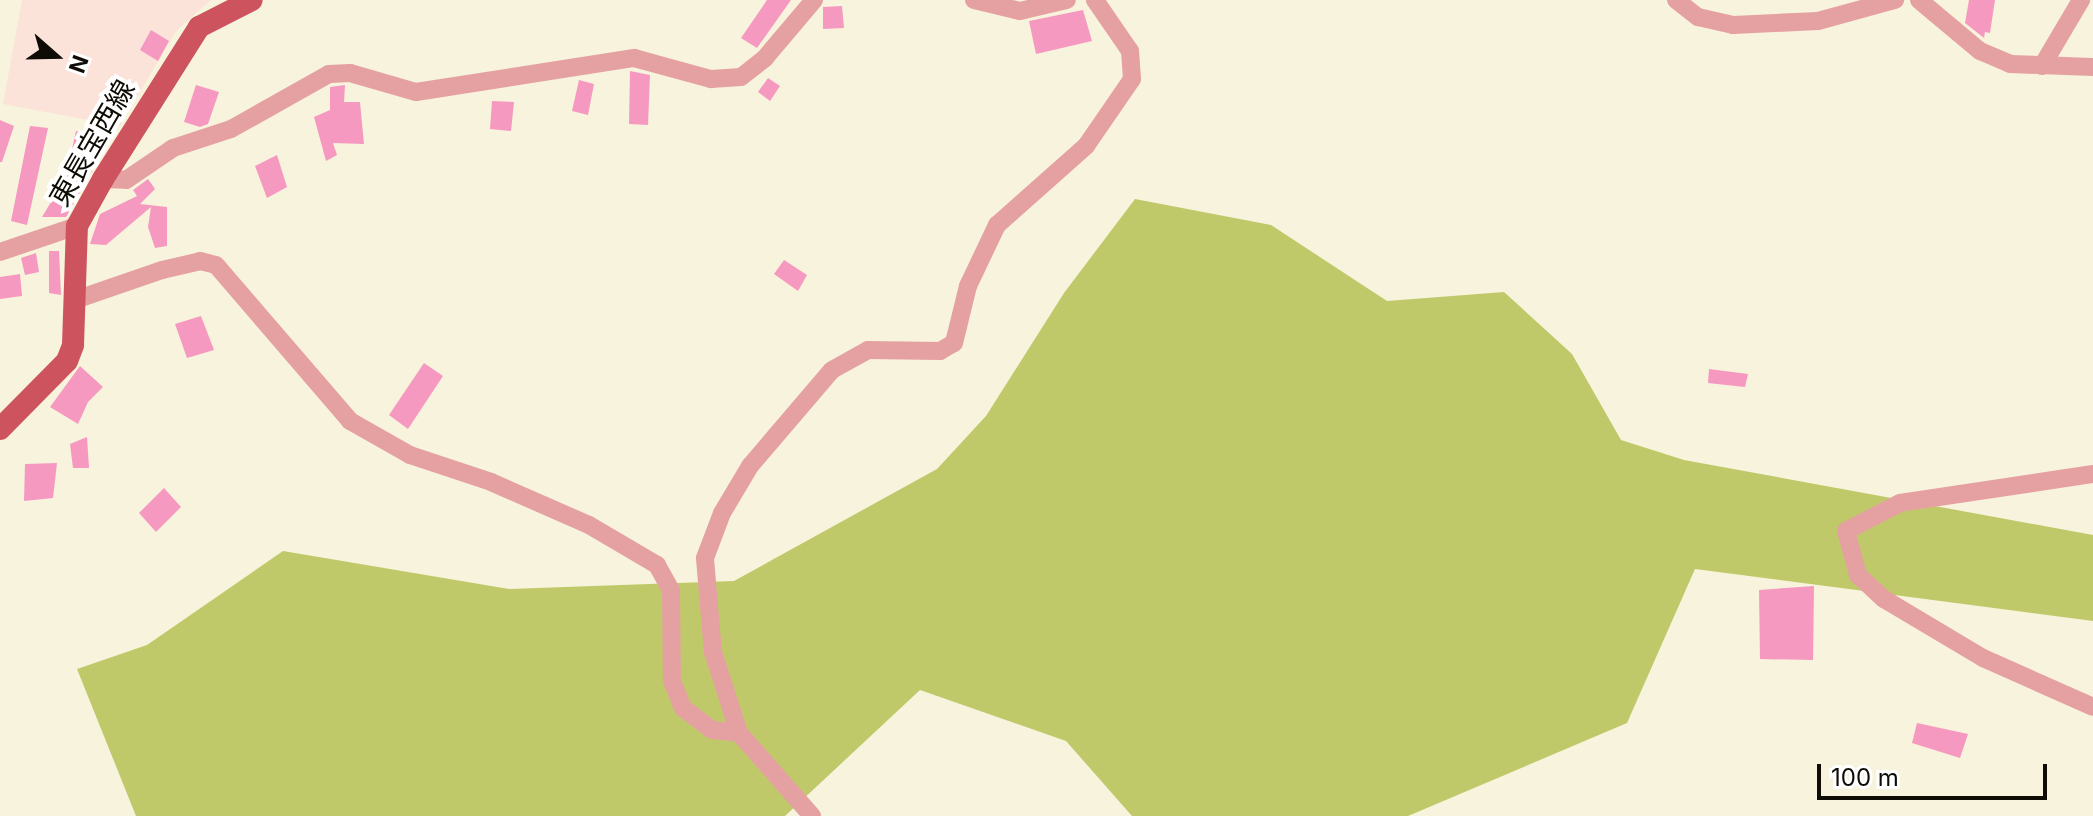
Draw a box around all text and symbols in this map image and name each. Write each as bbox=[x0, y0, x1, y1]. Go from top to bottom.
north arrow bbox=[16, 16, 96, 96]
text: N bbox=[63, 52, 94, 77]
street label: 東長宝西線 bbox=[42, 74, 142, 212]
scale bar bbox=[1821, 748, 2051, 798]
text: 100 m bbox=[1831, 763, 1899, 792]

